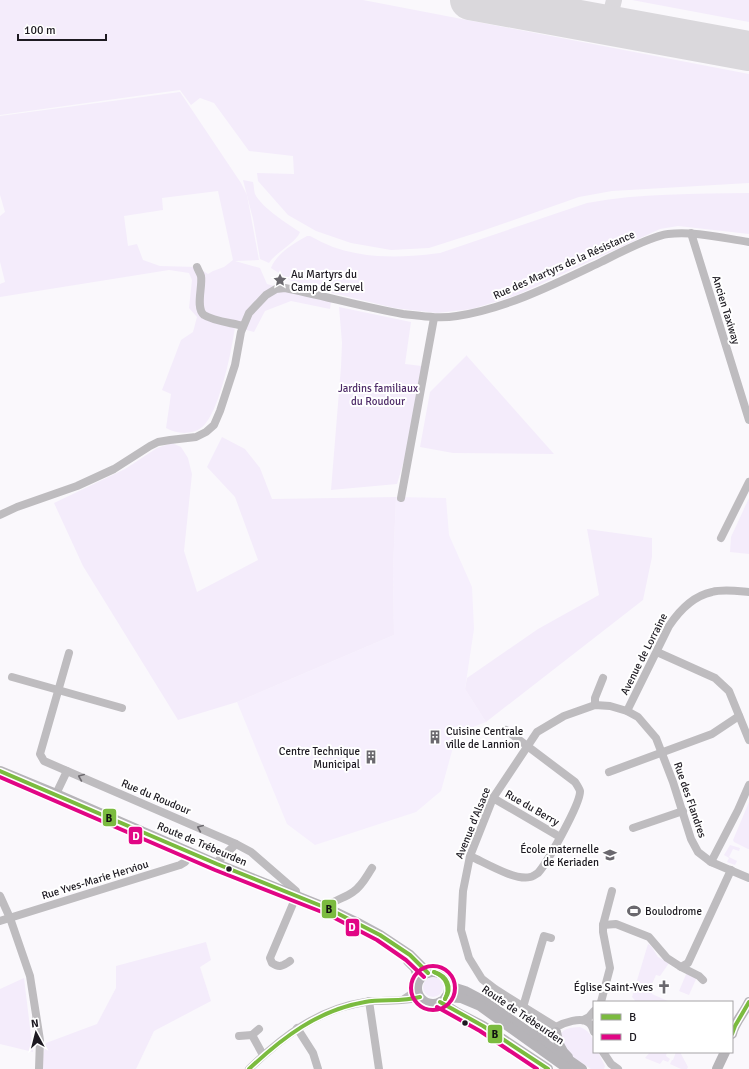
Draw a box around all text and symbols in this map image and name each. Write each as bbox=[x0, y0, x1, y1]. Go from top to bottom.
scale bar bbox=[18, 16, 106, 42]
text: 100 m bbox=[24, 23, 56, 38]
street label: Rue des Martyrs de la Résistance bbox=[491, 228, 637, 302]
place label: Au Martyrs du Camp de Servel bbox=[291, 268, 364, 294]
place icon: Au Martyrs du Camp de Servel bbox=[272, 272, 288, 288]
street label: Ancien Taxiway bbox=[709, 274, 743, 347]
park label: Jardins familiaux du Roudour bbox=[338, 382, 418, 408]
street label: Avenue de Lorraine bbox=[618, 611, 670, 697]
place label: Cuisine Centrale ville de Lannion bbox=[446, 725, 523, 751]
building icon: Cuisine Centrale ville de Lannion bbox=[427, 729, 443, 745]
place label: Centre Technique Municipal bbox=[279, 745, 360, 771]
building icon: Centre Technique Municipal bbox=[363, 749, 379, 765]
street label: Rue des Flandres bbox=[671, 760, 709, 840]
one-way arrow bbox=[77, 773, 84, 781]
street label: Rue du Roudour bbox=[119, 776, 193, 818]
street label: Avenue d'Alsace bbox=[453, 785, 493, 861]
street label: Rue du Berry bbox=[503, 787, 562, 829]
line badge: B bbox=[102, 808, 117, 827]
text: B bbox=[106, 812, 113, 825]
street label: Route de Trébeurden bbox=[155, 819, 249, 869]
one-way arrow bbox=[197, 825, 205, 833]
line badge: D bbox=[128, 826, 143, 845]
text: D bbox=[132, 830, 140, 843]
place label: École maternelle de Keriaden bbox=[520, 842, 599, 869]
school or university icon: École maternelle de Keriaden bbox=[602, 847, 618, 863]
street label: Rue Yves-Marie Herviou bbox=[40, 858, 150, 902]
unlabelled marker bbox=[224, 864, 234, 874]
line badge: B bbox=[321, 899, 337, 919]
text: B bbox=[326, 903, 333, 916]
sports icon: Boulodrome bbox=[626, 903, 642, 919]
place label: Boulodrome bbox=[645, 905, 702, 918]
line badge: D bbox=[345, 918, 360, 937]
text: D bbox=[348, 921, 356, 934]
church icon: Église Saint-Yves bbox=[656, 979, 672, 995]
place label: Église Saint-Yves bbox=[574, 980, 653, 994]
street label: Route de Trébeurden bbox=[479, 983, 567, 1047]
legend bbox=[593, 1001, 733, 1053]
text: B bbox=[629, 1010, 636, 1025]
north arrow bbox=[16, 1013, 56, 1053]
text: N bbox=[30, 1017, 39, 1030]
unlabelled marker bbox=[460, 1018, 470, 1028]
line badge: B bbox=[487, 1024, 503, 1044]
text: B bbox=[492, 1028, 499, 1041]
text: D bbox=[629, 1030, 637, 1045]

